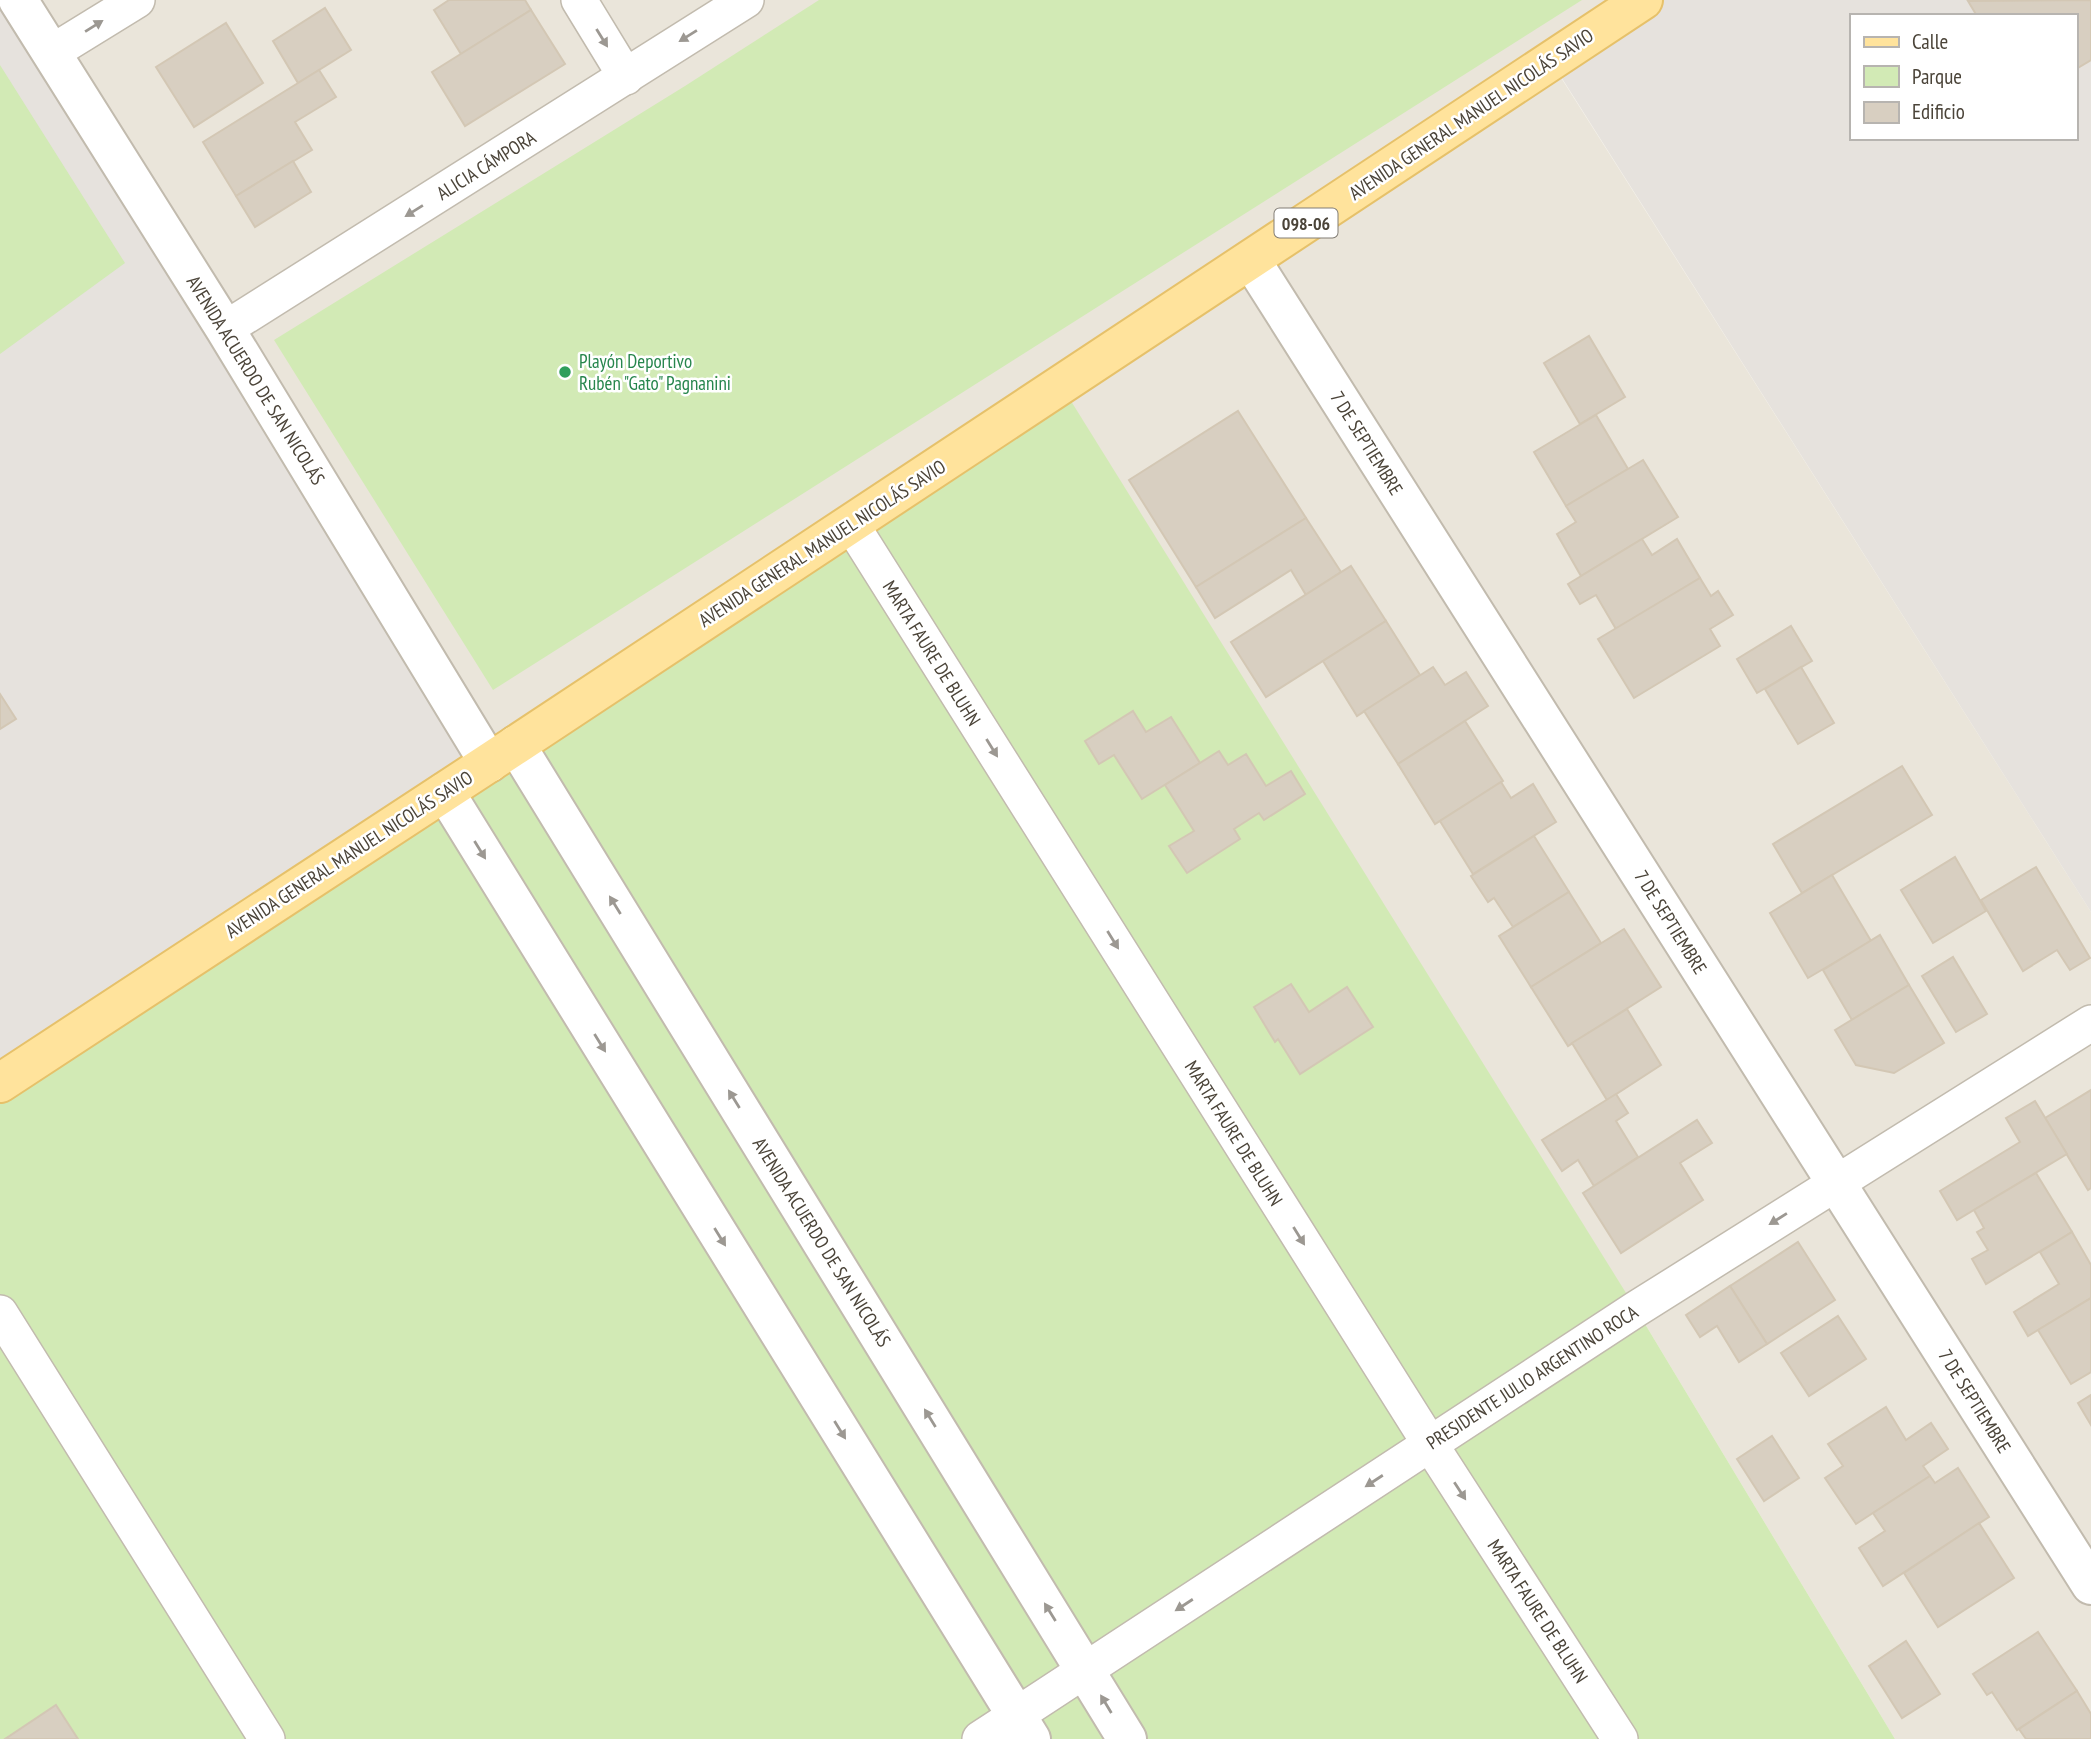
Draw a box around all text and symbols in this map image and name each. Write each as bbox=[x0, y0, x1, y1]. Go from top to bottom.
legend bbox=[1850, 14, 2077, 140]
one-way arrow bbox=[84, 20, 104, 33]
street label: AVENIDA GENERAL MANUEL NICOLÁS SAVIO bbox=[1344, 23, 1598, 205]
text: Calle bbox=[1912, 28, 1948, 55]
one-way arrow bbox=[596, 29, 609, 48]
one-way arrow bbox=[679, 30, 698, 43]
text: Parque bbox=[1912, 63, 1962, 90]
text: Edificio bbox=[1912, 98, 1965, 125]
street label: ALICIA CÁMPORA bbox=[432, 125, 540, 205]
one-way arrow bbox=[404, 204, 423, 217]
road number: 098-06 bbox=[1274, 208, 1338, 238]
street label: AVENIDA ACUERDO DE SAN NICOLÁS bbox=[182, 271, 330, 489]
place label: Playón Deportivo Rubén "Gato" Pagnanini bbox=[579, 349, 731, 395]
marker: Playón Deportivo Rubén "Gato" Pagnanini bbox=[557, 364, 573, 380]
street label: 7 DE SEPTIEMBRE bbox=[1326, 387, 1408, 499]
street label: AVENIDA GENERAL MANUEL NICOLÁS SAVIO bbox=[694, 454, 950, 632]
street label: MARTA FAURE DE BLUHN bbox=[878, 576, 986, 730]
one-way arrow bbox=[985, 738, 998, 757]
street label: AVENIDA GENERAL MANUEL NICOLÁS SAVIO bbox=[221, 765, 477, 943]
one-way arrow bbox=[474, 840, 487, 859]
street label: 7 DE SEPTIEMBRE bbox=[1630, 866, 1712, 978]
one-way arrow bbox=[608, 896, 621, 915]
one-way arrow bbox=[1107, 930, 1120, 950]
one-way arrow bbox=[594, 1033, 607, 1053]
street label: MARTA FAURE DE BLUHN bbox=[1180, 1056, 1288, 1210]
one-way arrow bbox=[728, 1090, 740, 1109]
street label: AVENIDA ACUERDO DE SAN NICOLÁS bbox=[748, 1133, 896, 1351]
one-way arrow bbox=[1769, 1213, 1788, 1226]
one-way arrow bbox=[713, 1227, 726, 1246]
one-way arrow bbox=[1293, 1227, 1306, 1246]
street label: PRESIDENTE JULIO ARGENTINO ROCA bbox=[1422, 1300, 1642, 1454]
street label: 7 DE SEPTIEMBRE bbox=[1934, 1345, 2016, 1457]
one-way arrow bbox=[924, 1409, 937, 1428]
one-way arrow bbox=[833, 1420, 846, 1440]
one-way arrow bbox=[1364, 1474, 1384, 1487]
one-way arrow bbox=[1453, 1482, 1467, 1500]
street label: MARTA FAURE DE BLUHN bbox=[1483, 1535, 1593, 1687]
one-way arrow bbox=[1174, 1599, 1193, 1612]
one-way arrow bbox=[1043, 1602, 1056, 1621]
one-way arrow bbox=[1100, 1695, 1113, 1714]

